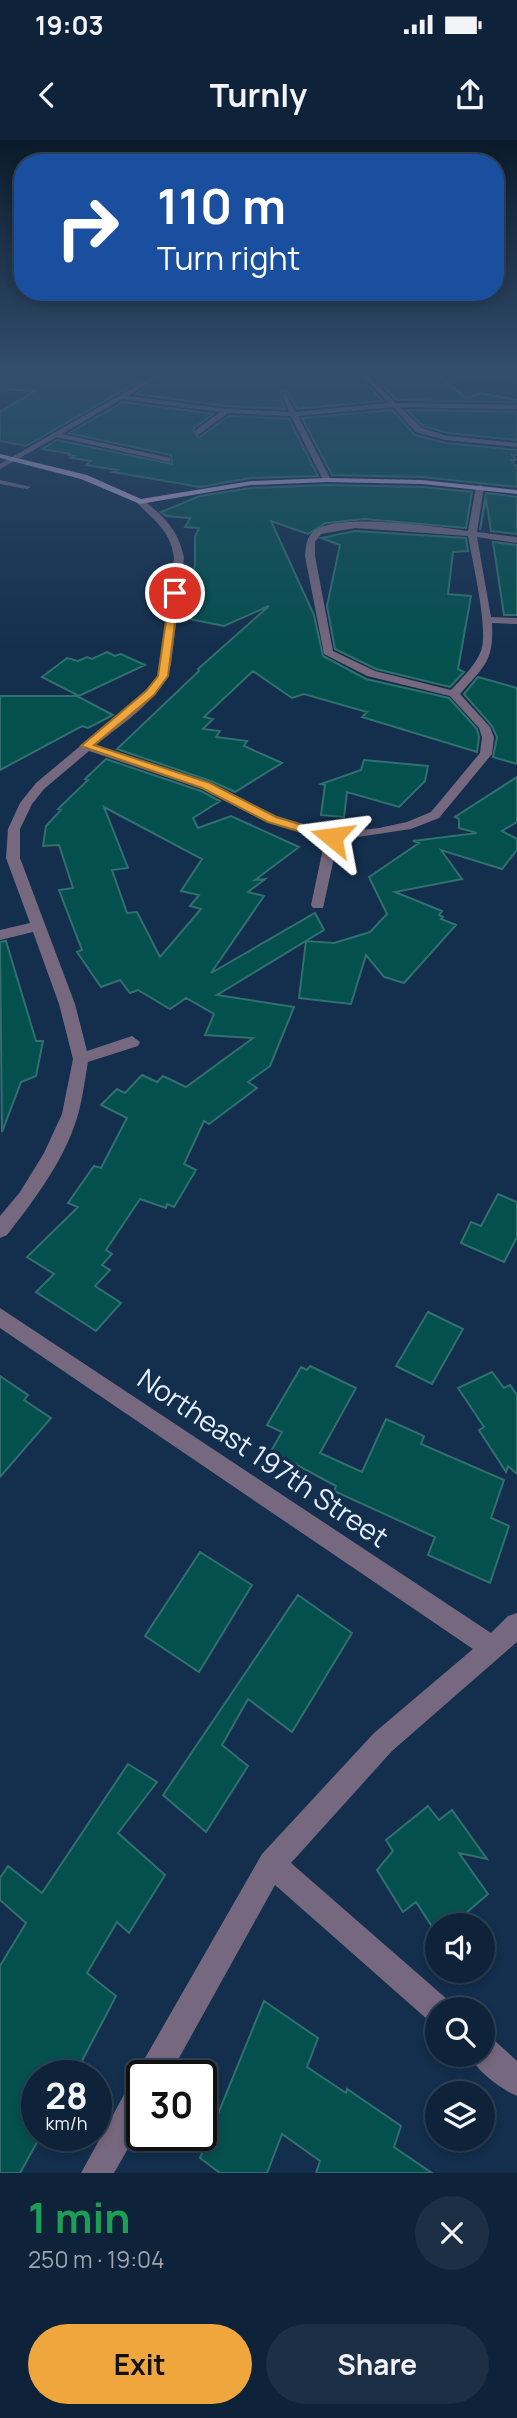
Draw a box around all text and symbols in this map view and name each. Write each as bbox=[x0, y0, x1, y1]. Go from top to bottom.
text: 19:03 bbox=[35, 7, 104, 43]
text: Turnly bbox=[210, 73, 307, 117]
icon: back bbox=[28, 76, 66, 114]
icon: share bbox=[451, 76, 489, 114]
text: 110 m bbox=[157, 172, 286, 239]
icon: right bbox=[42, 182, 133, 273]
text: Turn right bbox=[157, 236, 300, 280]
pin bbox=[145, 563, 205, 623]
icon: arrive bbox=[156, 574, 194, 612]
position arrow bbox=[295, 800, 369, 874]
street label: Northeast 197th Street bbox=[131, 1359, 396, 1555]
map controls bbox=[425, 1913, 495, 2151]
button: sound bbox=[425, 1913, 495, 1983]
button: search bbox=[425, 1997, 495, 2067]
speed limit sign: 30 bbox=[126, 2060, 217, 2151]
text: 28 bbox=[45, 2072, 88, 2120]
button: layers bbox=[425, 2081, 495, 2151]
text: km/h bbox=[46, 2111, 87, 2135]
text: 1 min bbox=[28, 2188, 131, 2246]
button: close bbox=[415, 2196, 489, 2270]
text: 250 m · 19:04 bbox=[28, 2243, 165, 2275]
button: Exit bbox=[28, 2324, 252, 2404]
button: Share bbox=[266, 2324, 489, 2404]

